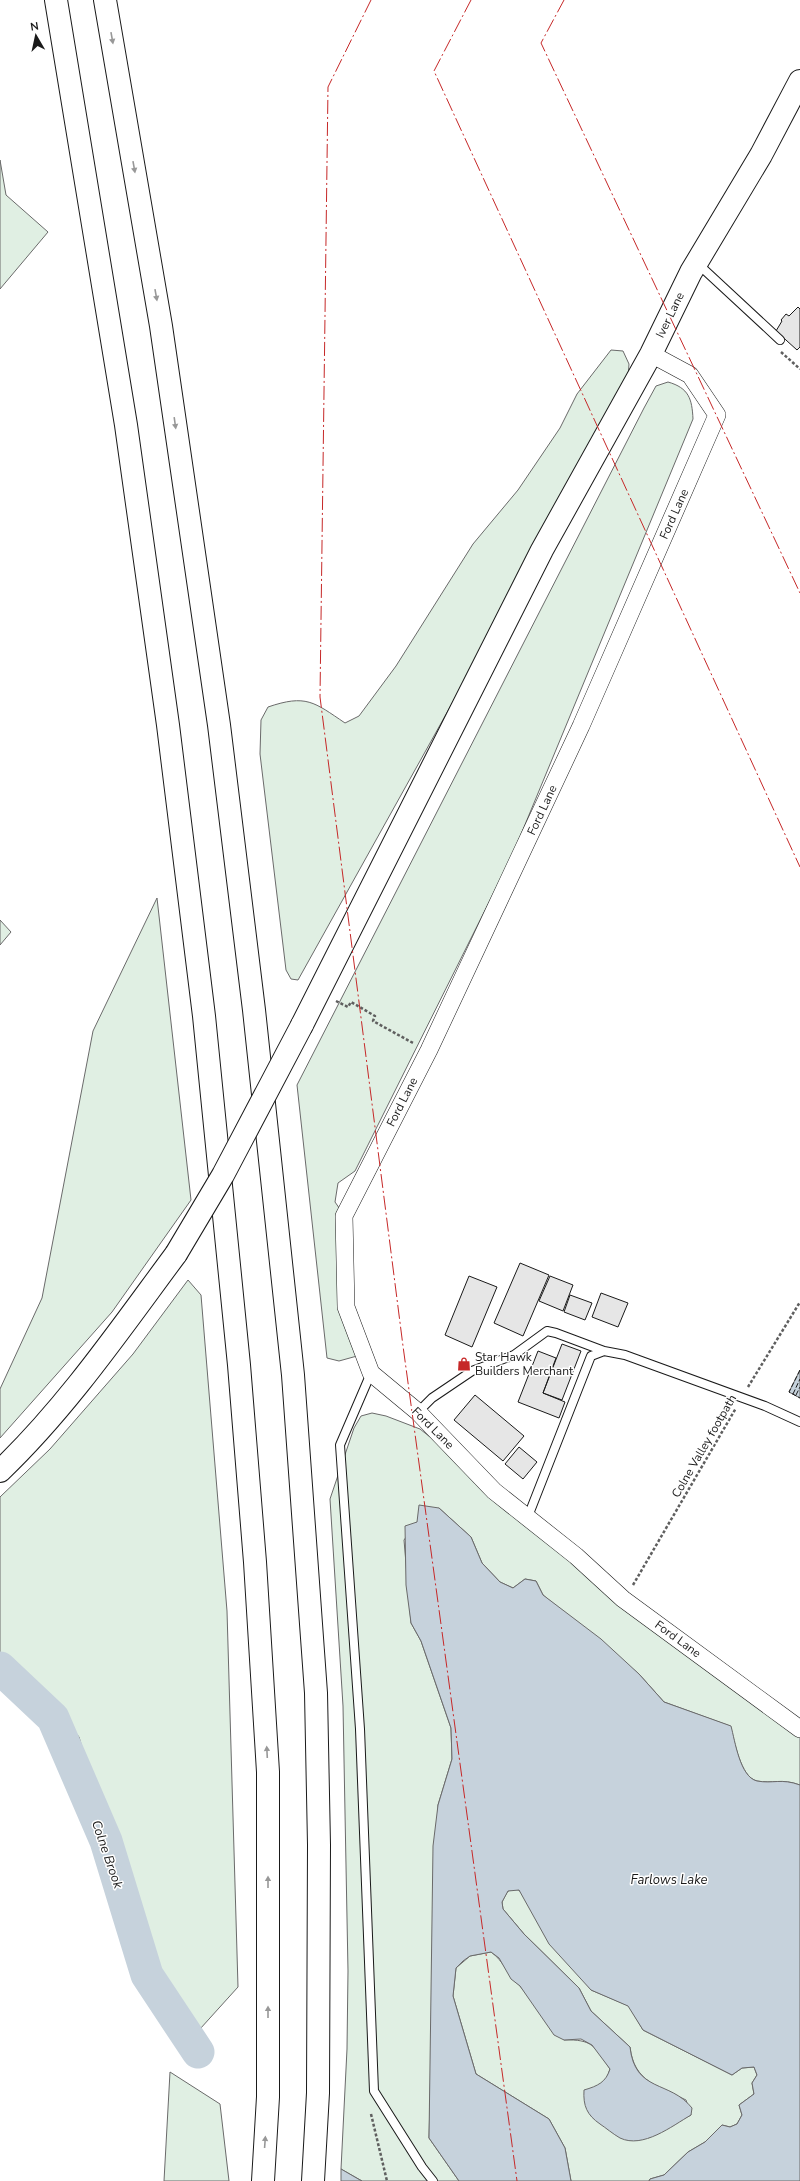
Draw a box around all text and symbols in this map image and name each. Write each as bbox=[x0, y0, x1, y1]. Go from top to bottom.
north arrow bbox=[16, 16, 56, 56]
text: N bbox=[29, 19, 40, 35]
one-way arrow bbox=[109, 32, 115, 45]
one-way arrow bbox=[131, 160, 137, 173]
one-way arrow bbox=[153, 289, 159, 301]
street label: Iver Lane bbox=[652, 289, 688, 341]
one-way arrow bbox=[172, 417, 178, 429]
street label: Ford Lane bbox=[656, 486, 692, 542]
street label: Ford Lane bbox=[523, 782, 561, 838]
street label: Ford Lane bbox=[383, 1075, 421, 1129]
place label: Star Hawk Builders Merchant bbox=[475, 1349, 574, 1379]
shop icon: Star Hawk Builders Merchant bbox=[456, 1356, 472, 1372]
street label: Colne Valley footpath bbox=[668, 1392, 740, 1500]
street label: Ford Lane bbox=[408, 1403, 458, 1453]
street label: Ford Lane bbox=[652, 1617, 704, 1661]
one-way arrow bbox=[263, 1746, 270, 1758]
water label: Colne Brook bbox=[87, 1818, 127, 1891]
water label: Farlows Lake bbox=[631, 1871, 708, 1889]
one-way arrow bbox=[265, 1875, 271, 1888]
one-way arrow bbox=[265, 2005, 271, 2018]
one-way arrow bbox=[262, 2136, 269, 2148]

